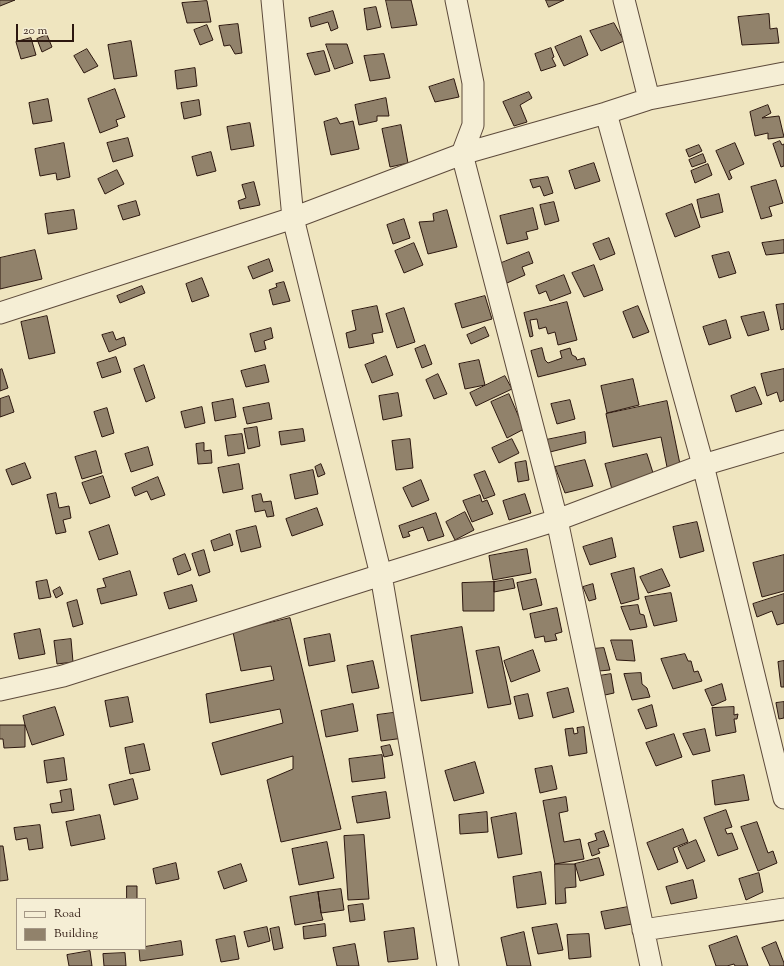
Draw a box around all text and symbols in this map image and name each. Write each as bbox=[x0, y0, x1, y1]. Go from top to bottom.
scale bar bbox=[18, 16, 76, 42]
text: 20 m bbox=[23, 22, 47, 40]
legend bbox=[16, 898, 146, 950]
text: Road bbox=[54, 905, 81, 923]
text: Building bbox=[54, 925, 98, 943]

